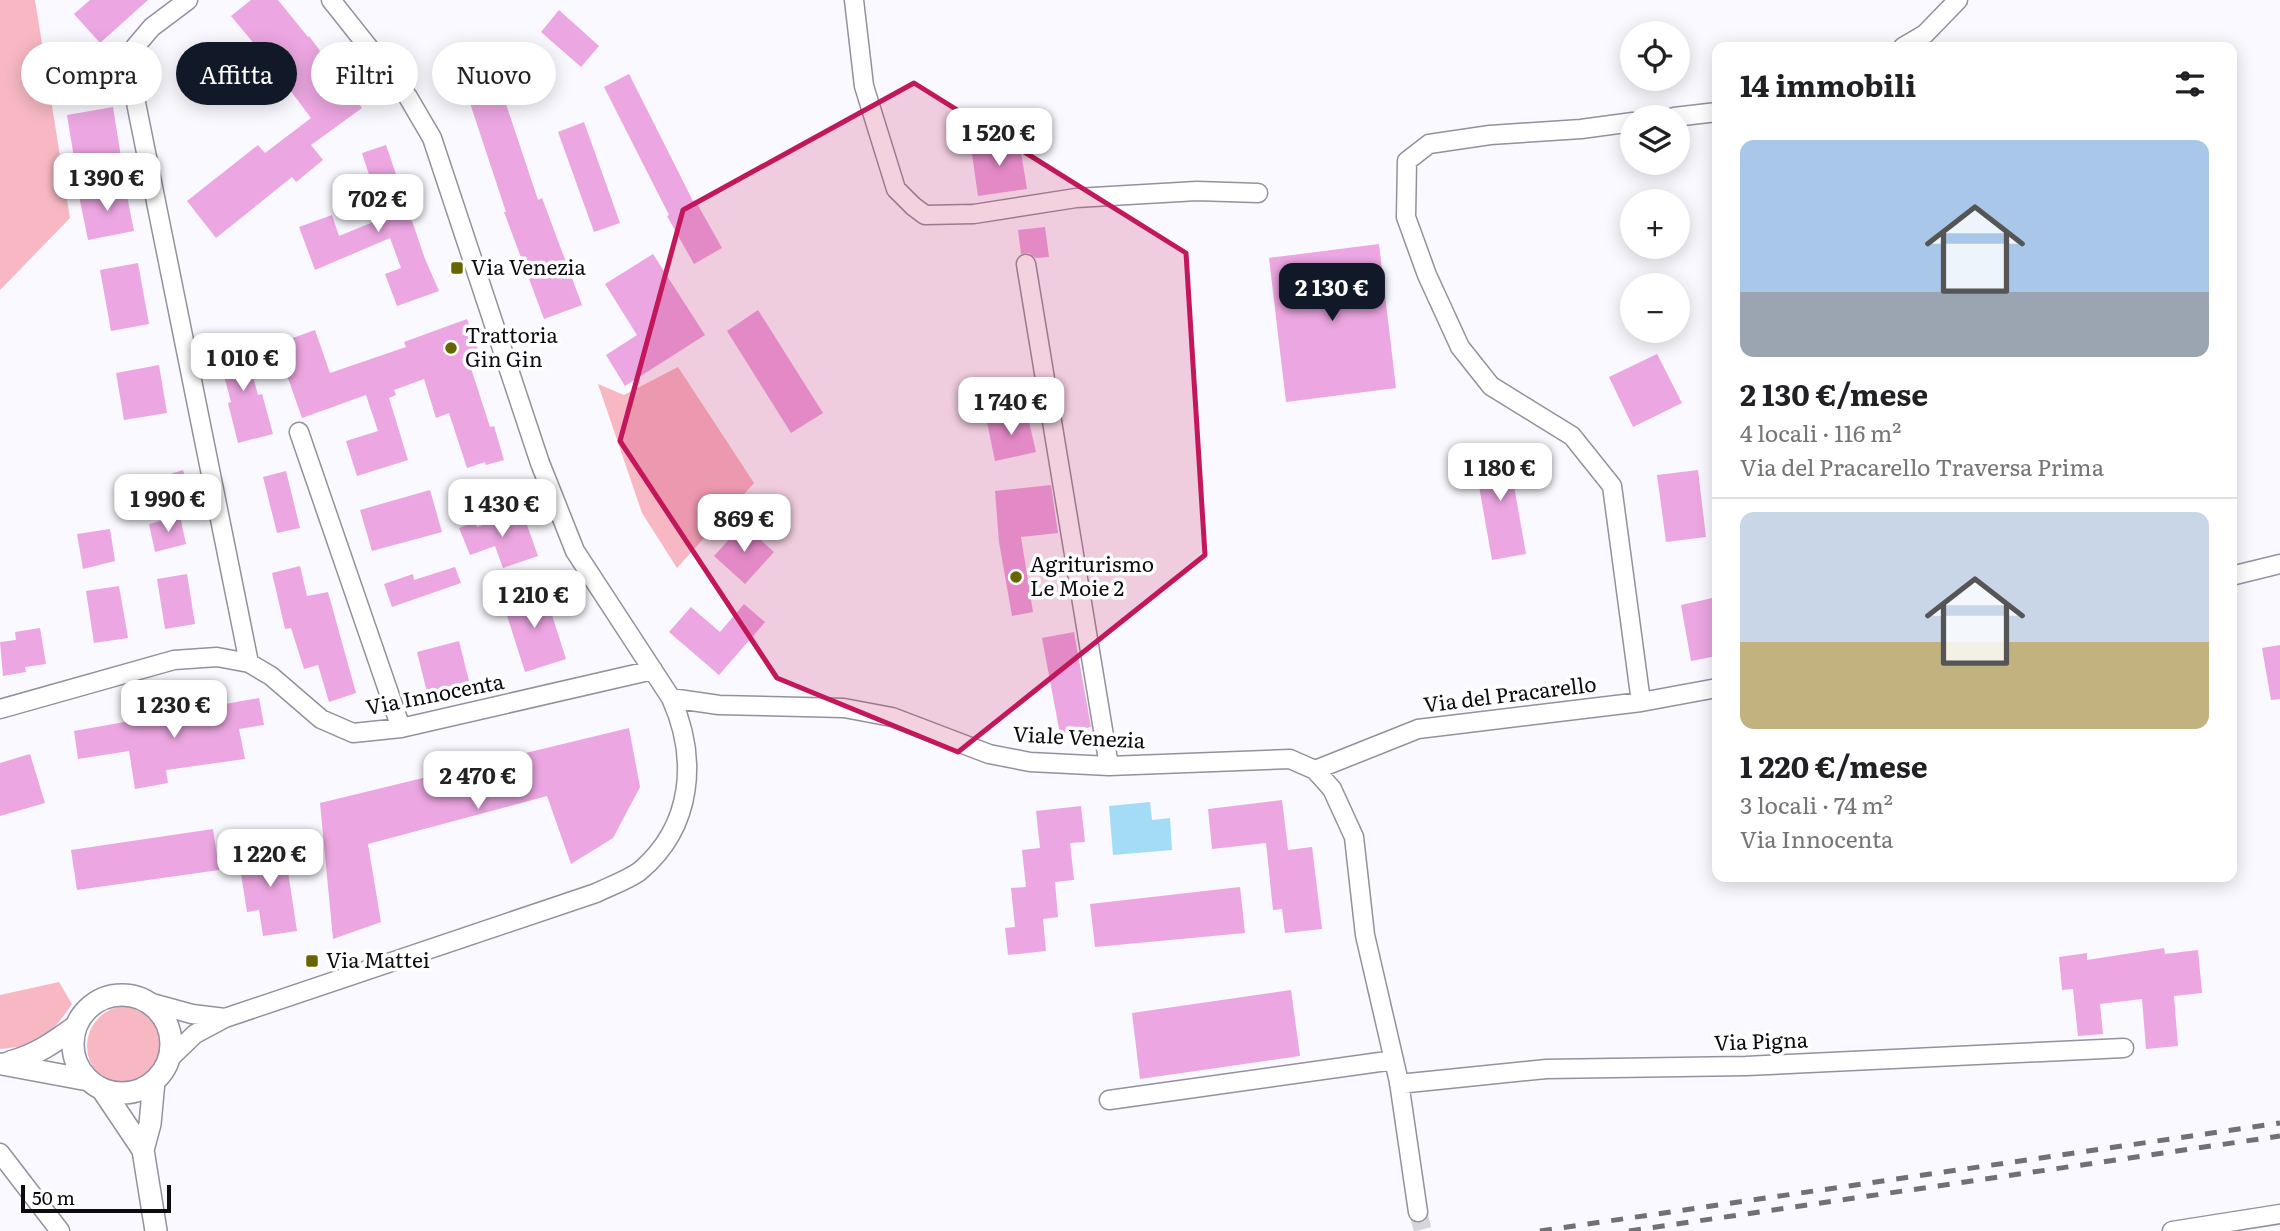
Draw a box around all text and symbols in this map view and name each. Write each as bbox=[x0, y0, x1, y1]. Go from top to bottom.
map controls bbox=[1620, 21, 1690, 343]
button: locate bbox=[1620, 21, 1690, 91]
chip: Compra bbox=[21, 42, 162, 105]
chip: Affitta bbox=[176, 42, 297, 105]
chip: Filtri bbox=[311, 42, 418, 105]
chip: Nuovo bbox=[432, 42, 556, 105]
text: 14 immobili bbox=[1740, 62, 1916, 106]
icon: filters bbox=[2171, 65, 2209, 103]
button: layers bbox=[1620, 105, 1690, 175]
pin: 1 520 € bbox=[934, 108, 1064, 168]
text: 1 520 € bbox=[962, 114, 1036, 148]
pin: 1 390 € bbox=[42, 154, 172, 213]
text: 1 390 € bbox=[70, 159, 144, 193]
pin: 702 € bbox=[329, 174, 427, 234]
text: 702 € bbox=[348, 180, 408, 214]
icon: home bbox=[1912, 186, 2038, 312]
button: + bbox=[1620, 189, 1690, 259]
place label: Via Venezia bbox=[471, 250, 587, 281]
marker: Via Venezia bbox=[449, 260, 465, 276]
pin: 2 130 € bbox=[1267, 264, 1397, 323]
text: 2 130 € bbox=[1295, 269, 1369, 303]
button: − bbox=[1620, 273, 1690, 343]
place label: Trattoria Gin Gin bbox=[465, 318, 558, 373]
pin: 1 010 € bbox=[178, 334, 308, 393]
text: 1 010 € bbox=[207, 339, 279, 373]
marker: Trattoria Gin Gin bbox=[443, 340, 459, 356]
text: 2 130 €/mese bbox=[1740, 371, 1928, 415]
pin: 1 740 € bbox=[946, 378, 1076, 437]
text: 1 740 € bbox=[974, 383, 1048, 417]
text: 4 locali · 116 m² bbox=[1740, 415, 1901, 449]
pin: 1 180 € bbox=[1435, 444, 1565, 503]
text: 1 180 € bbox=[1464, 449, 1536, 483]
text: Via del Pracarello Traversa Prima bbox=[1740, 449, 2104, 483]
pin: 1 990 € bbox=[103, 475, 233, 534]
text: 1 990 € bbox=[130, 480, 206, 514]
pin: 1 430 € bbox=[437, 480, 567, 539]
text: 1 430 € bbox=[464, 485, 540, 519]
pin: 869 € bbox=[695, 494, 793, 554]
text: 869 € bbox=[714, 500, 774, 534]
place label: Agriturismo Le Moie 2 bbox=[1030, 547, 1154, 602]
icon: home bbox=[1912, 558, 2038, 684]
marker: Agriturismo Le Moie 2 bbox=[1008, 569, 1024, 585]
pin: 1 210 € bbox=[469, 570, 599, 630]
text: 1 210 € bbox=[499, 576, 569, 610]
street label: Via Innocenta bbox=[363, 664, 507, 721]
street label: Via del Pracarello bbox=[1421, 667, 1598, 719]
pin: 1 230 € bbox=[109, 680, 239, 740]
text: 1 230 € bbox=[137, 686, 211, 720]
street label: Viale Venezia bbox=[1012, 717, 1147, 754]
text: 1 220 €/mese bbox=[1740, 743, 1928, 787]
pin: 2 470 € bbox=[413, 752, 543, 811]
text: 2 470 € bbox=[439, 757, 517, 791]
text: 3 locali · 74 m² bbox=[1740, 787, 1893, 821]
text: Via Innocenta bbox=[1740, 821, 1893, 855]
pin: 1 220 € bbox=[205, 830, 335, 889]
text: 1 220 € bbox=[233, 835, 307, 869]
place label: Via Mattei bbox=[326, 943, 430, 974]
marker: Via Mattei bbox=[304, 953, 320, 969]
street label: Via Pigna bbox=[1713, 1022, 1809, 1057]
scale bar bbox=[21, 1182, 172, 1214]
text: 50 m bbox=[32, 1183, 75, 1211]

